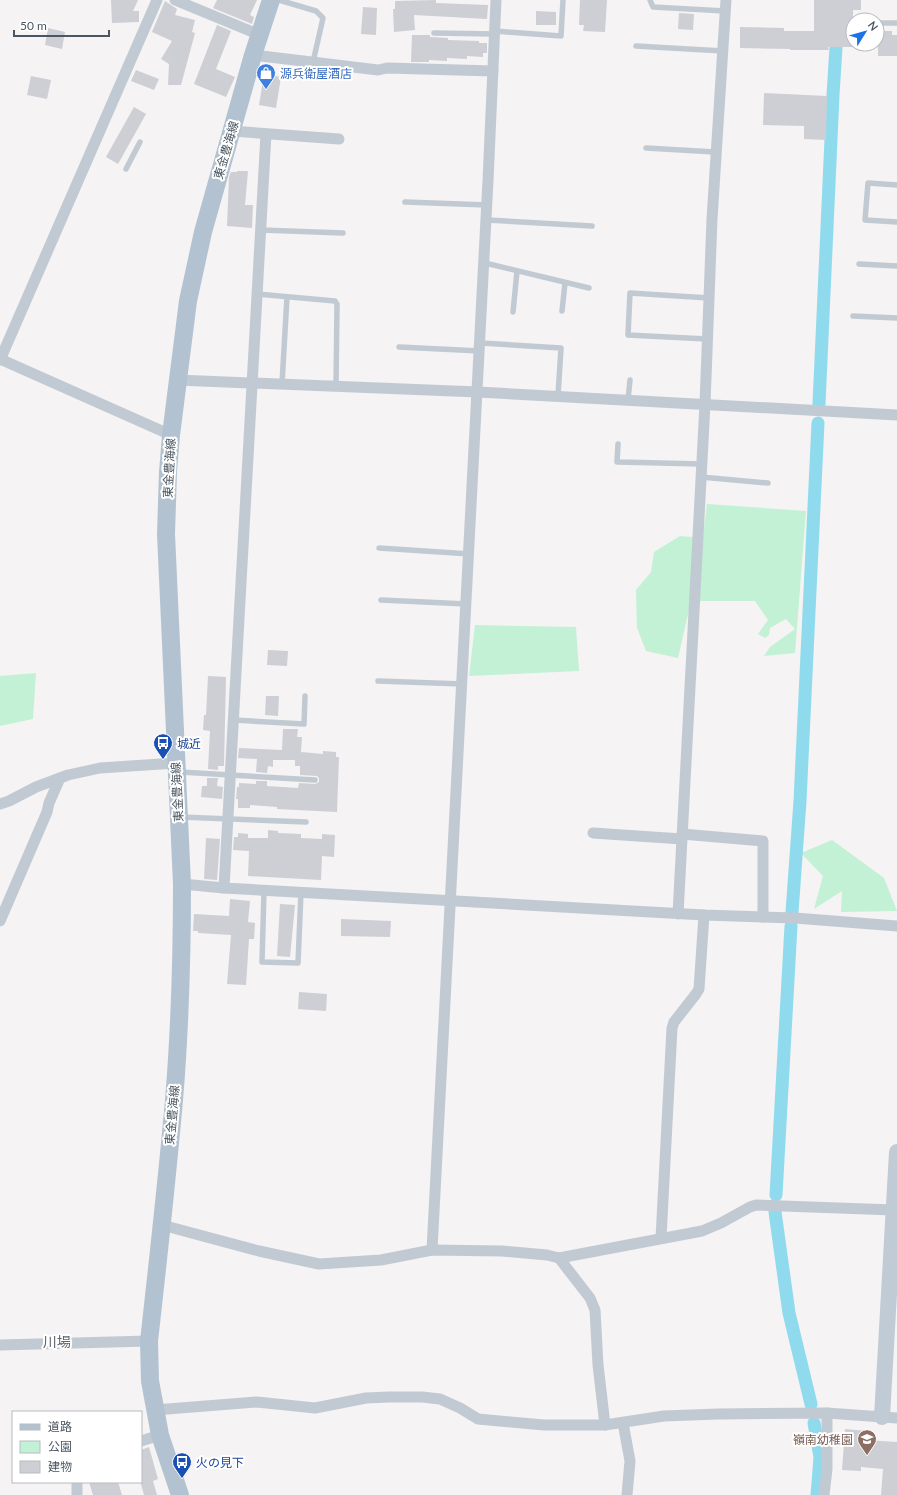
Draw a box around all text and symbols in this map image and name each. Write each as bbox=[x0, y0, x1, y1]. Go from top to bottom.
scale bar bbox=[14, 12, 109, 38]
north arrow bbox=[845, 12, 885, 52]
text: 50 m bbox=[20, 18, 47, 33]
text: N bbox=[866, 18, 881, 33]
shop icon: 源兵衛屋酒店 bbox=[255, 62, 277, 90]
place label: 源兵衛屋酒店 bbox=[280, 66, 352, 81]
street label: 東金豊海線 bbox=[211, 119, 241, 181]
street label: 東金豊海線 bbox=[160, 438, 178, 498]
bus stop icon: 城近 bbox=[152, 732, 174, 760]
place label: 城近 bbox=[177, 736, 201, 751]
street label: 東金豊海線 bbox=[168, 762, 186, 822]
street label: 東金豊海線 bbox=[162, 1084, 182, 1146]
district label: 川場 bbox=[43, 1333, 71, 1350]
legend bbox=[12, 1411, 142, 1483]
text: 道路 bbox=[48, 1419, 72, 1434]
school or university icon: 嶺南幼稚園 bbox=[856, 1428, 878, 1456]
place label: 嶺南幼稚園 bbox=[793, 1432, 853, 1447]
text: 公園 bbox=[48, 1439, 72, 1454]
bus stop icon: 火の見下 bbox=[171, 1451, 193, 1479]
place label: 火の見下 bbox=[196, 1455, 244, 1470]
text: 建物 bbox=[48, 1459, 72, 1474]

